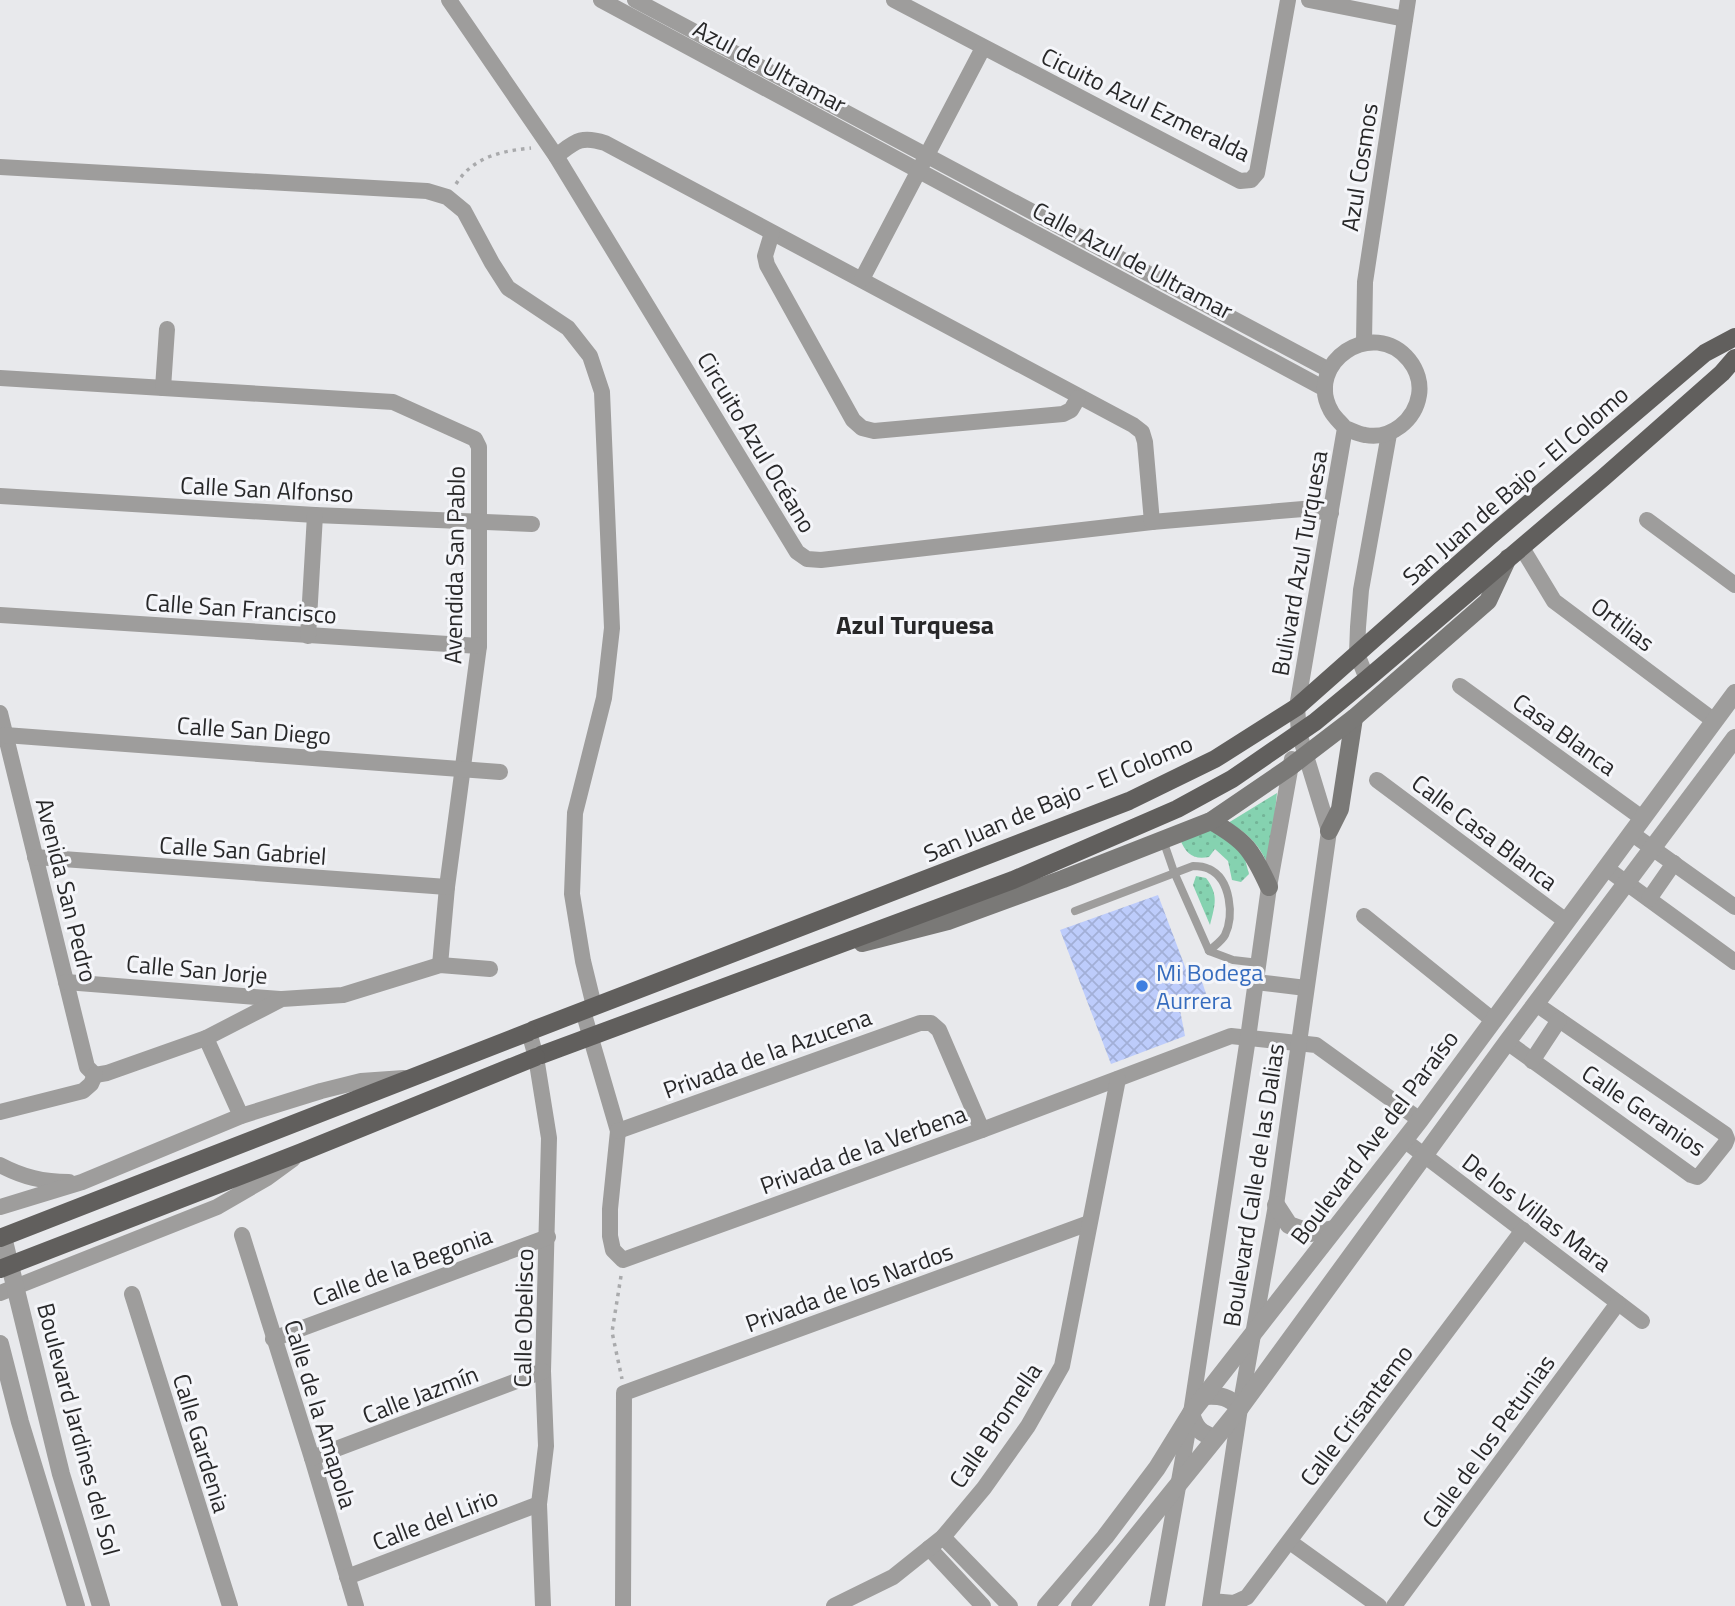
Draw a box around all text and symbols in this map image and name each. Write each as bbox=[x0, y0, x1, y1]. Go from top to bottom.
street label: Azul de Ultramar bbox=[687, 10, 853, 122]
street label: Cicuito Azul Ezmeralda bbox=[1035, 38, 1257, 170]
street label: Azul Cosmos bbox=[1331, 100, 1387, 234]
street label: Calle Azul de Ultramar bbox=[1026, 192, 1240, 328]
street label: Circuito Azul Océano bbox=[689, 344, 825, 540]
street label: San Juan de Bajo - El Colomo bbox=[1394, 376, 1636, 594]
street label: Bulivard Azul Turquesa bbox=[1261, 447, 1337, 679]
street label: Calle San Alfonso bbox=[179, 466, 355, 512]
street label: Avendida San Pablo bbox=[434, 466, 474, 664]
street label: Calle San Francisco bbox=[144, 583, 338, 633]
street label: Ortilias bbox=[1583, 588, 1663, 660]
district label: Azul Turquesa bbox=[836, 605, 994, 644]
street label: Casa Blanca bbox=[1505, 684, 1625, 784]
street label: Calle San Diego bbox=[176, 707, 332, 753]
street label: San Juan de Bajo - El Colomo bbox=[918, 725, 1198, 871]
street label: Calle Casa Blanca bbox=[1404, 765, 1566, 899]
street label: Avenida San Pedro bbox=[27, 794, 107, 986]
street label: Calle San Gabriel bbox=[158, 826, 328, 874]
street label: Calle San Jorje bbox=[125, 945, 269, 993]
place label: Mi Bodega Aurrera bbox=[1156, 954, 1263, 1018]
marker: Mi Bodega Aurrera bbox=[1134, 978, 1150, 994]
street label: Privada de la Azucena bbox=[658, 999, 876, 1107]
street label: Boulevard Ave del Paraíso bbox=[1281, 1022, 1467, 1252]
street label: Boulevard Calle de las Dalias bbox=[1213, 1041, 1293, 1329]
street label: Calle Geranios bbox=[1575, 1055, 1713, 1165]
street label: Privada de la Verbena bbox=[755, 1095, 971, 1203]
street label: De los Villas Mara bbox=[1455, 1144, 1619, 1280]
street label: Calle de la Begonia bbox=[307, 1217, 497, 1315]
street label: Privada de los Nardos bbox=[740, 1233, 958, 1341]
street label: Calle Obelisco bbox=[504, 1248, 542, 1388]
street label: Boulevard Jardines del Sol bbox=[28, 1299, 130, 1559]
street label: Calle de la Amapola bbox=[275, 1315, 367, 1513]
street label: Calle Crisantemo bbox=[1291, 1337, 1421, 1493]
street label: Calle de los Petunias bbox=[1413, 1347, 1563, 1535]
street label: Calle Jazmín bbox=[357, 1355, 483, 1433]
street label: Calle Bromella bbox=[940, 1355, 1050, 1495]
street label: Calle Gardenia bbox=[164, 1369, 240, 1517]
street label: Calle del Lirio bbox=[367, 1479, 503, 1559]

